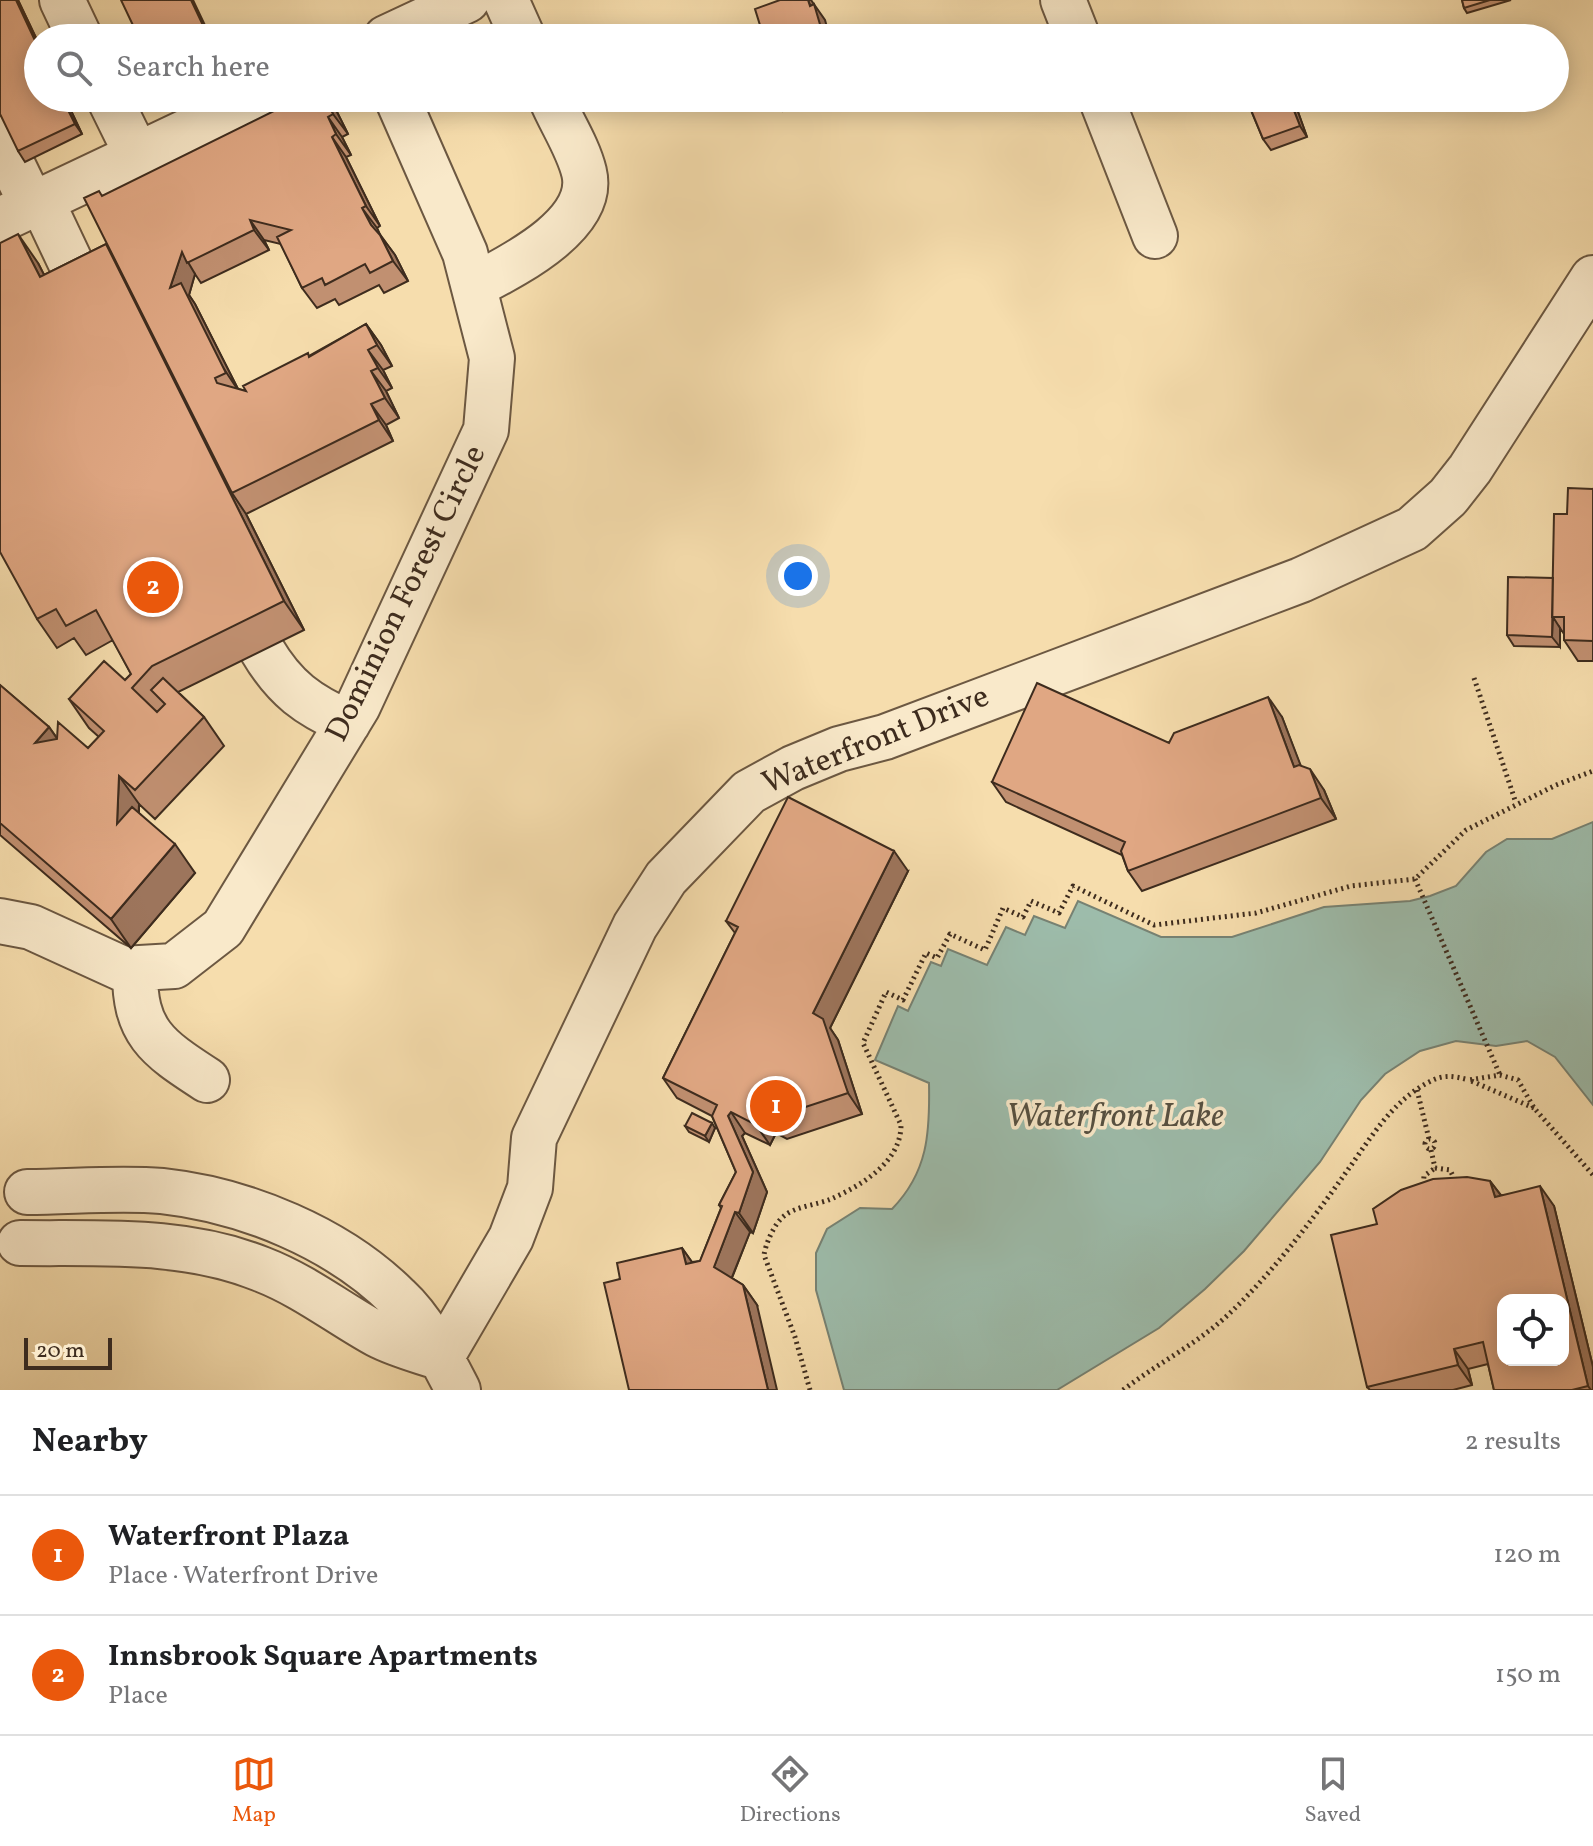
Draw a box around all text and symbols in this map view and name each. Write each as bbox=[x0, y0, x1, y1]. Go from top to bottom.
search box bbox=[24, 24, 1569, 112]
icon: search bbox=[52, 46, 96, 90]
text: Search here bbox=[116, 47, 270, 89]
street label: Dominion Forest Circle bbox=[316, 438, 498, 750]
your location bbox=[778, 556, 818, 596]
pin: 2 bbox=[127, 557, 179, 617]
street label: Waterfront Drive bbox=[756, 675, 996, 807]
pin: 1 bbox=[750, 1076, 802, 1136]
water label: Waterfront Lake bbox=[1006, 1094, 1224, 1141]
map controls bbox=[1497, 1294, 1569, 1366]
button: locate bbox=[1497, 1294, 1569, 1366]
scale bar bbox=[24, 1334, 112, 1370]
text: 20 m bbox=[36, 1336, 85, 1367]
text: Nearby bbox=[32, 1419, 148, 1466]
text: 2 results bbox=[1465, 1424, 1561, 1460]
text: Waterfront Plaza bbox=[108, 1516, 350, 1558]
text: 1 bbox=[53, 1537, 63, 1573]
text: 120 m bbox=[1493, 1537, 1561, 1573]
text: Place · Waterfront Drive bbox=[108, 1558, 378, 1594]
text: Innsbrook Square Apartments bbox=[108, 1636, 538, 1678]
text: 2 bbox=[51, 1657, 65, 1693]
text: 150 m bbox=[1495, 1657, 1561, 1693]
text: Place bbox=[108, 1678, 168, 1714]
tab: Map bbox=[232, 1752, 276, 1831]
tab: Directions bbox=[740, 1752, 841, 1831]
tab: Saved bbox=[1304, 1752, 1361, 1831]

